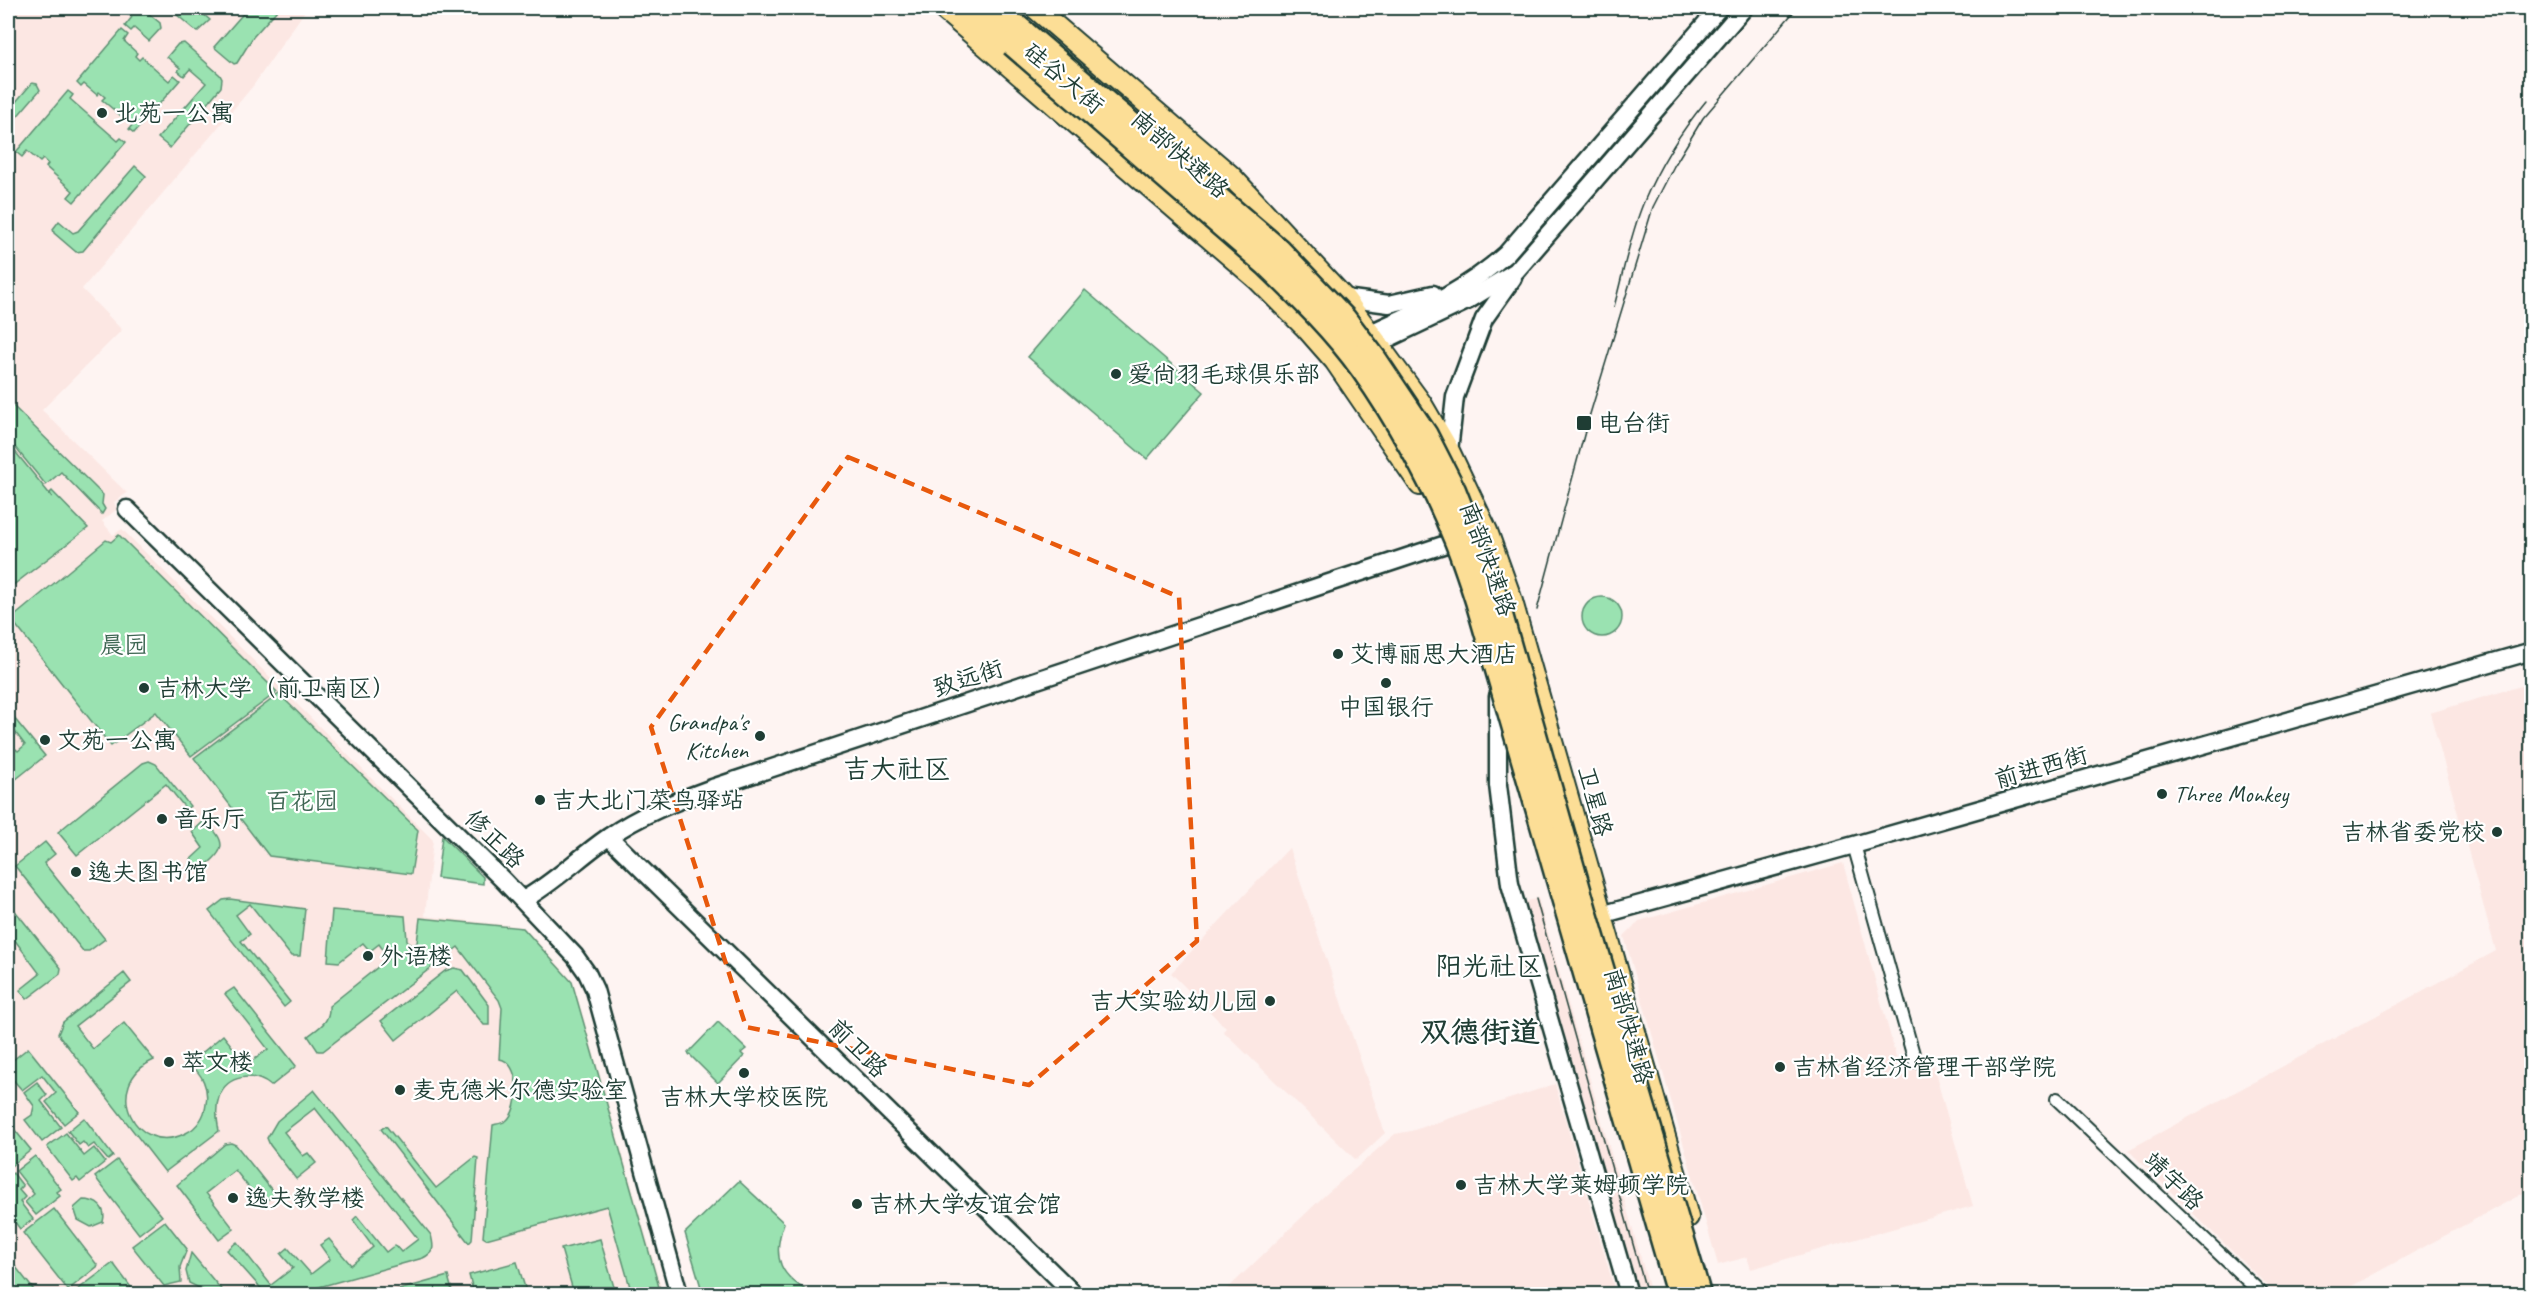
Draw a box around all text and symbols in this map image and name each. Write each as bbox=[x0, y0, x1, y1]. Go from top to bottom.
street label: 硅谷大街 bbox=[1018, 36, 1110, 120]
place label: 北苑一公寓 bbox=[114, 98, 234, 128]
street label: 南部快速路 bbox=[1125, 103, 1235, 205]
marker: 北苑一公寓 bbox=[95, 106, 109, 120]
place label: 爱尚羽毛球俱乐部 bbox=[1128, 359, 1320, 389]
marker: 爱尚羽毛球俱乐部 bbox=[1109, 367, 1123, 381]
place label: 电台街 bbox=[1598, 408, 1670, 438]
marker: 电台街 bbox=[1575, 414, 1593, 432]
street label: 南部快速路 bbox=[1453, 497, 1523, 621]
park label: 晨园 bbox=[100, 630, 148, 660]
place label: 艾博丽思大酒店 bbox=[1350, 639, 1518, 669]
marker: 艾博丽思大酒店 bbox=[1331, 647, 1345, 661]
street label: 致远街 bbox=[929, 653, 1007, 703]
place label: 吉林大学（前卫南区） bbox=[156, 673, 396, 703]
marker: 中国银行 bbox=[1379, 676, 1393, 690]
marker: 吉林大学（前卫南区） bbox=[137, 681, 151, 695]
place label: 中国银行 bbox=[1338, 692, 1434, 722]
place label: Grandpa's Kitchen bbox=[667, 707, 751, 765]
place label: 文苑一公寓 bbox=[57, 725, 177, 755]
marker: Grandpa's Kitchen bbox=[753, 729, 767, 743]
marker: 文苑一公寓 bbox=[38, 733, 52, 747]
street label: 前进西街 bbox=[1991, 739, 2091, 795]
district label: 吉大社区 bbox=[843, 752, 951, 786]
street label: 卫星路 bbox=[1571, 762, 1619, 840]
place label: Three Monkey bbox=[2174, 779, 2290, 809]
place label: 吉大北门菜鸟驿站 bbox=[552, 785, 744, 815]
park label: 百花园 bbox=[266, 786, 338, 816]
marker: Three Monkey bbox=[2155, 787, 2169, 801]
marker: 吉大北门菜鸟驿站 bbox=[533, 793, 547, 807]
street label: 修正路 bbox=[459, 803, 531, 875]
place label: 音乐厅 bbox=[174, 804, 246, 834]
marker: 音乐厅 bbox=[155, 812, 169, 826]
place label: 吉林省委党校 bbox=[2341, 817, 2485, 847]
marker: 吉林省委党校 bbox=[2490, 825, 2504, 839]
place label: 逸夫图书馆 bbox=[88, 857, 208, 887]
marker: 逸夫图书馆 bbox=[69, 865, 83, 879]
place label: 外语楼 bbox=[380, 941, 452, 971]
marker: 外语楼 bbox=[361, 949, 375, 963]
district label: 阳光社区 bbox=[1435, 949, 1543, 983]
street label: 南部快速路 bbox=[1598, 964, 1660, 1088]
place label: 吉大实验幼儿园 bbox=[1090, 986, 1258, 1016]
marker: 吉大实验幼儿园 bbox=[1263, 994, 1277, 1008]
street label: 前卫路 bbox=[822, 1012, 894, 1084]
district label: 双德街道 bbox=[1420, 1013, 1540, 1051]
place label: 萃文楼 bbox=[181, 1047, 253, 1077]
place label: 吉林省经济管理干部学院 bbox=[1792, 1052, 2056, 1082]
marker: 萃文楼 bbox=[162, 1055, 176, 1069]
marker: 吉林省经济管理干部学院 bbox=[1773, 1060, 1787, 1074]
marker: 吉林大学校医院 bbox=[737, 1066, 751, 1080]
place label: 麦克德米尔德实验室 bbox=[412, 1075, 628, 1105]
place label: 吉林大学校医院 bbox=[660, 1082, 828, 1112]
marker: 麦克德米尔德实验室 bbox=[393, 1083, 407, 1097]
street label: 靖宇路 bbox=[2138, 1145, 2210, 1217]
place label: 吉林大学莱姆顿学院 bbox=[1473, 1170, 1689, 1200]
marker: 吉林大学莱姆顿学院 bbox=[1454, 1178, 1468, 1192]
place label: 逸夫教学楼 bbox=[245, 1183, 365, 1213]
place label: 吉林大学友谊会馆 bbox=[869, 1189, 1061, 1219]
marker: 逸夫教学楼 bbox=[226, 1191, 240, 1205]
marker: 吉林大学友谊会馆 bbox=[850, 1197, 864, 1211]

